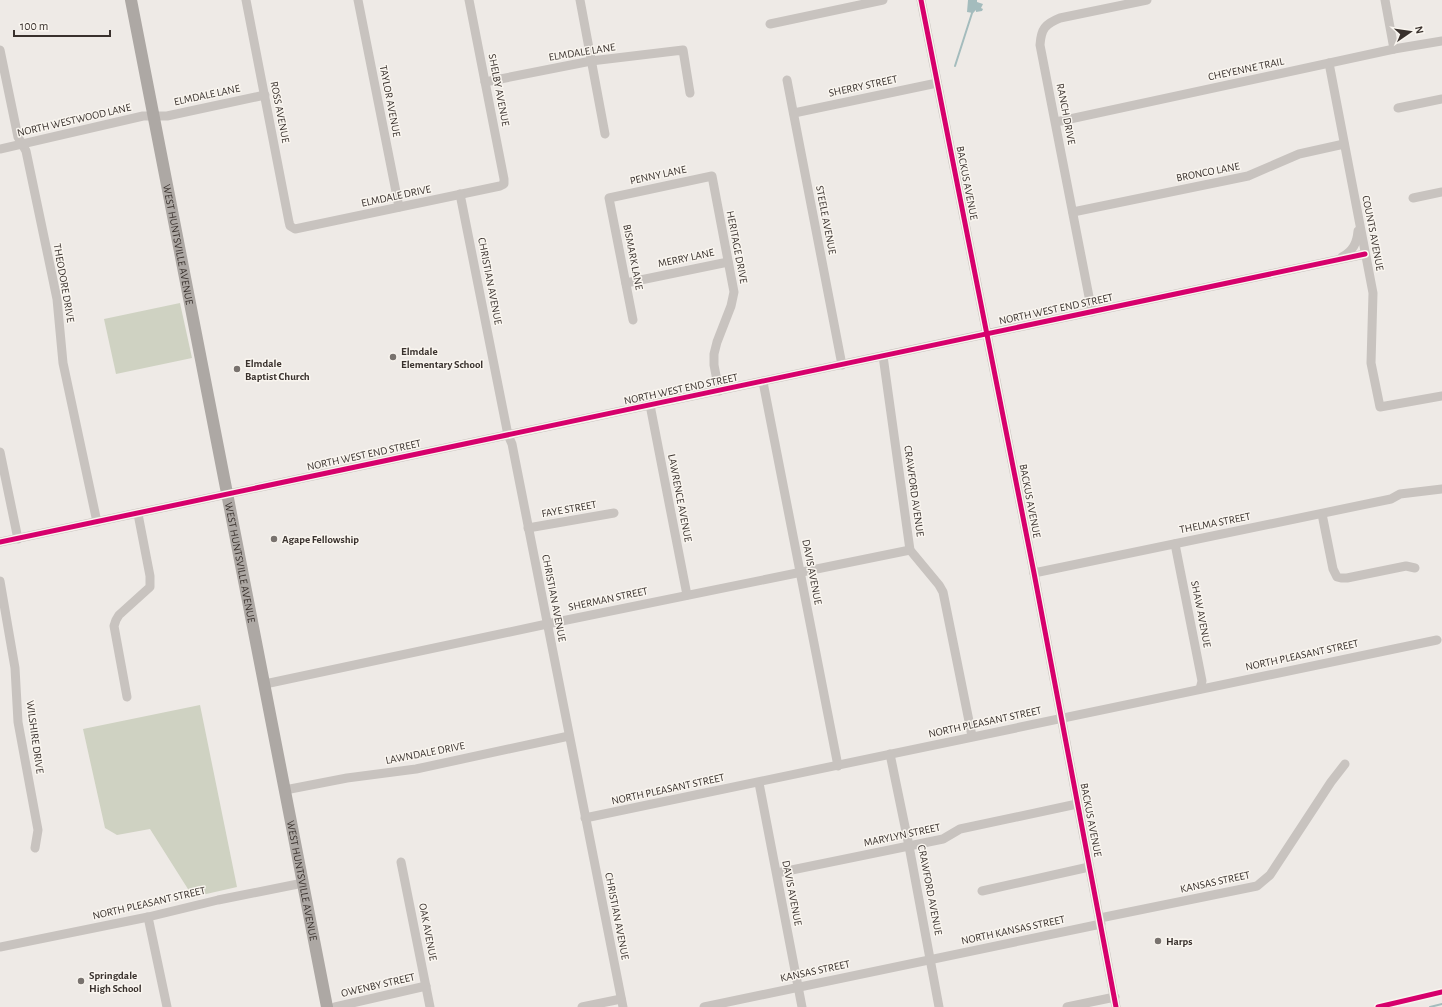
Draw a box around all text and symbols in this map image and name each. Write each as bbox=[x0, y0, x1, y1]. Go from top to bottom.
scale bar bbox=[14, 12, 110, 38]
north arrow bbox=[1390, 12, 1430, 52]
text: 100 m bbox=[20, 20, 48, 32]
text: N bbox=[1413, 25, 1425, 35]
street label: ELMDALE LANE bbox=[548, 41, 617, 63]
street label: SHELBY AVENUE bbox=[487, 53, 512, 128]
street label: CHEYENNE TRAIL bbox=[1207, 56, 1285, 82]
street label: TAYLOR AVENUE bbox=[378, 64, 402, 138]
street label: SHERRY STREET bbox=[828, 73, 899, 99]
street label: ROSS AVENUE bbox=[269, 80, 291, 144]
street label: ELMDALE LANE bbox=[173, 82, 242, 107]
street label: RANCH DRIVE bbox=[1055, 82, 1077, 146]
street label: NORTH WESTWOOD LANE bbox=[16, 101, 133, 138]
street label: BACKUS AVENUE bbox=[954, 145, 980, 222]
street label: BRONCO LANE bbox=[1175, 160, 1241, 184]
street label: PENNY LANE bbox=[629, 164, 688, 186]
street label: WEST HUNTSVILLE AVENUE bbox=[161, 183, 196, 306]
street label: ELMDALE DRIVE bbox=[360, 183, 433, 209]
street label: STEELE AVENUE bbox=[814, 185, 838, 256]
street label: COUNTS AVENUE bbox=[1360, 194, 1386, 272]
street label: HERITAGE DRIVE bbox=[725, 210, 750, 285]
street label: BISMARK LANE bbox=[621, 223, 645, 292]
street label: CHRISTIAN AVENUE bbox=[476, 236, 504, 326]
street label: THEODORE DRIVE bbox=[52, 243, 76, 324]
street label: MERRY LANE bbox=[657, 247, 716, 269]
street label: NORTH WEST END STREET bbox=[998, 291, 1115, 326]
place label: Elmdale Elementary School bbox=[401, 346, 483, 370]
marker: Elmdale Elementary School bbox=[388, 352, 398, 362]
place label: Elmdale Baptist Church bbox=[245, 358, 310, 382]
marker: Elmdale Baptist Church bbox=[232, 364, 242, 374]
street label: NORTH WEST END STREET bbox=[623, 371, 740, 406]
street label: NORTH WEST END STREET bbox=[306, 437, 423, 472]
street label: CRAWFORD AVENUE bbox=[902, 445, 926, 538]
street label: LAWRENCE AVENUE bbox=[666, 453, 694, 544]
street label: BACKUS AVENUE bbox=[1017, 463, 1043, 540]
street label: FAYE STREET bbox=[541, 499, 598, 519]
street label: WEST HUNTSVILLE AVENUE bbox=[223, 501, 258, 624]
street label: THELMA STREET bbox=[1179, 511, 1252, 535]
marker: Agape Fellowship bbox=[269, 534, 279, 544]
place label: Agape Fellowship bbox=[282, 534, 359, 545]
street label: DAVIS AVENUE bbox=[800, 538, 824, 606]
street label: CHRISTIAN AVENUE bbox=[540, 553, 568, 643]
street label: SHAW AVENUE bbox=[1189, 580, 1213, 649]
street label: SHERMAN STREET bbox=[567, 585, 649, 613]
street label: NORTH PLEASANT STREET bbox=[1244, 638, 1360, 672]
street label: WILSHIRE DRIVE bbox=[24, 700, 46, 775]
street label: NORTH PLEASANT STREET bbox=[927, 705, 1043, 739]
street label: LAWNDALE DRIVE bbox=[384, 740, 466, 766]
street label: NORTH PLEASANT STREET bbox=[610, 772, 726, 806]
street label: BACKUS AVENUE bbox=[1078, 782, 1104, 859]
street label: WEST HUNTSVILLE AVENUE bbox=[285, 819, 320, 942]
street label: MARYLYN STREET bbox=[863, 821, 942, 849]
street label: CRAWFORD AVENUE bbox=[916, 844, 944, 937]
street label: DAVIS AVENUE bbox=[780, 859, 804, 927]
street label: KANSAS STREET bbox=[1179, 869, 1251, 895]
street label: CHRISTIAN AVENUE bbox=[603, 871, 631, 961]
street label: NORTH PLEASANT STREET bbox=[92, 885, 207, 921]
street label: OAK AVENUE bbox=[417, 902, 439, 962]
street label: NORTH KANSAS STREET bbox=[960, 914, 1066, 946]
marker: Harps bbox=[1153, 936, 1163, 946]
place label: Harps bbox=[1166, 936, 1192, 947]
street label: KANSAS STREET bbox=[779, 958, 851, 984]
place label: Springdale High School bbox=[89, 970, 142, 994]
street label: OWENBY STREET bbox=[340, 971, 417, 999]
marker: Springdale High School bbox=[76, 976, 86, 986]

